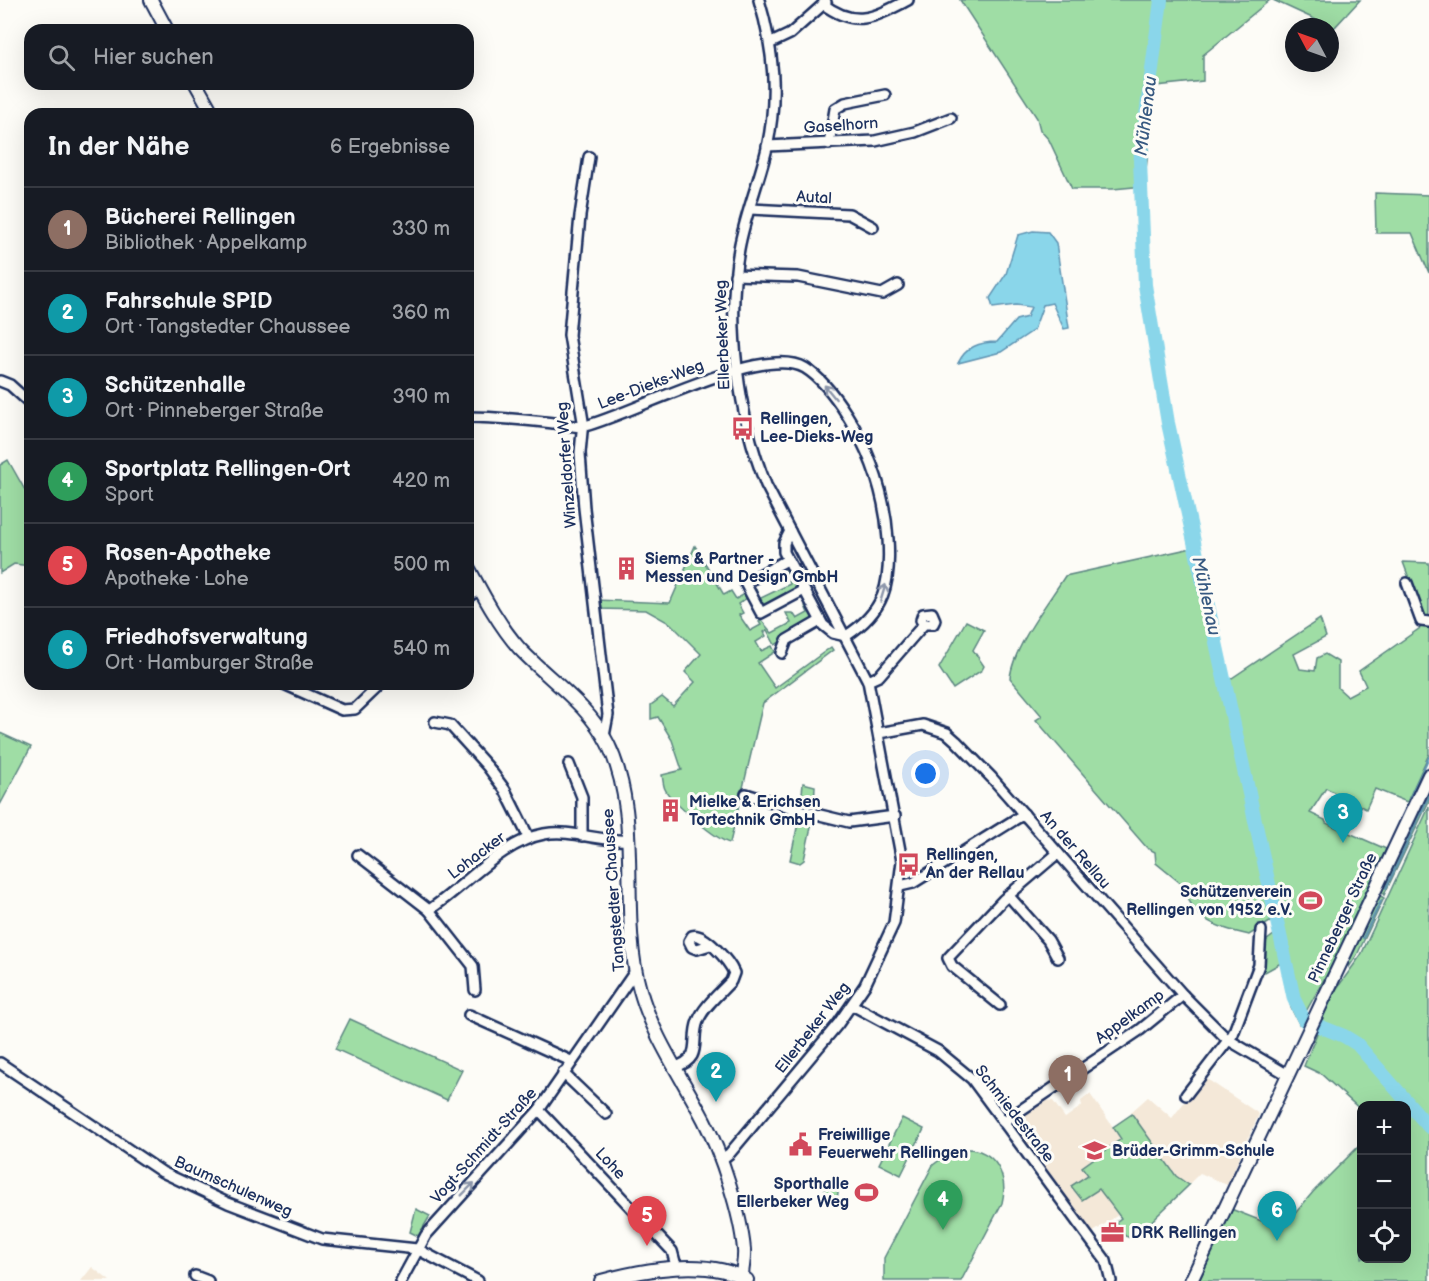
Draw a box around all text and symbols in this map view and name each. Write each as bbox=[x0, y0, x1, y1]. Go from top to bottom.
north arrow bbox=[1285, 18, 1339, 72]
search box bbox=[24, 24, 474, 90]
icon: search bbox=[45, 41, 78, 74]
text: Hier suchen bbox=[93, 44, 214, 71]
water label: Mühlenau bbox=[1131, 75, 1161, 157]
street label: Gaselhorn bbox=[803, 114, 879, 138]
text: In der Nähe bbox=[48, 132, 190, 163]
text: 6 Ergebnisse bbox=[330, 135, 450, 159]
street label: Autal bbox=[796, 188, 832, 208]
text: Bücherei Rellingen bbox=[105, 204, 296, 231]
text: 1 bbox=[63, 217, 72, 241]
text: 330 m bbox=[392, 217, 450, 241]
text: Bibliothek · Appelkamp bbox=[105, 231, 307, 255]
street label: Ellerbeker Weg bbox=[712, 280, 734, 390]
text: Fahrschule SPID bbox=[105, 288, 272, 315]
text: 2 bbox=[62, 301, 73, 325]
text: 360 m bbox=[392, 301, 450, 325]
text: Ort · Tangstedter Chaussee bbox=[105, 315, 350, 339]
street label: Lee-Dieks-Weg bbox=[595, 356, 707, 414]
text: Schützenhalle bbox=[105, 372, 246, 399]
one-way arrow bbox=[823, 384, 836, 400]
text: 3 bbox=[62, 385, 73, 409]
text: 390 m bbox=[392, 385, 450, 409]
text: Ort · Pinneberger Straße bbox=[105, 399, 324, 423]
street label: Winzeldorfer Weg bbox=[553, 401, 581, 529]
place label: Rellingen, Lee-Dieks-Weg bbox=[760, 410, 873, 447]
bus stop icon: Rellingen, Lee-Dieks-Weg bbox=[729, 415, 755, 441]
text: Sportplatz Rellingen-Ort bbox=[105, 456, 350, 483]
text: 4 bbox=[62, 469, 73, 493]
text: 420 m bbox=[392, 469, 450, 493]
text: Sport bbox=[105, 483, 154, 507]
text: Rosen-Apotheke bbox=[105, 540, 271, 567]
place label: Siems & Partner - Messen und Design GmbH bbox=[645, 550, 838, 587]
text: 5 bbox=[62, 553, 73, 577]
text: 500 m bbox=[393, 553, 450, 577]
building icon: Siems & Partner - Messen und Design GmbH bbox=[614, 555, 640, 581]
water label: Mühlenau bbox=[1187, 555, 1225, 637]
text: Apotheke · Lohe bbox=[105, 567, 249, 591]
one-way arrow bbox=[879, 584, 890, 603]
text: Friedhofsverwaltung bbox=[105, 624, 308, 651]
text: 6 bbox=[61, 637, 74, 661]
text: 540 m bbox=[393, 637, 450, 661]
text: Ort · Hamburger Straße bbox=[105, 651, 314, 675]
your location bbox=[911, 759, 940, 788]
place label: Mielke & Erichsen Tortechnik GmbH bbox=[689, 793, 821, 830]
pin: 3 bbox=[1324, 794, 1362, 843]
building icon: Mielke & Erichsen Tortechnik GmbH bbox=[658, 798, 684, 824]
street label: Tangstedter Chaussee bbox=[599, 807, 629, 972]
street label: An der Rellau bbox=[1036, 807, 1114, 893]
street label: Lohacker bbox=[445, 828, 510, 884]
place label: Rellingen, An der Rellau bbox=[925, 846, 1024, 883]
street label: Pinneberger Straße bbox=[1305, 849, 1382, 986]
bus stop icon: Rellingen, An der Rellau bbox=[895, 851, 921, 877]
place label: Schützenverein Rellingen von 1952 e.V. bbox=[1126, 883, 1292, 920]
sports icon: Schützenverein Rellingen von 1952 e.V. bbox=[1297, 888, 1323, 914]
street label: Ellerbeker Weg bbox=[772, 979, 854, 1077]
street label: Appelkamp bbox=[1092, 986, 1168, 1048]
pin: 2 bbox=[696, 1052, 736, 1102]
pin: 1 bbox=[1048, 1056, 1088, 1105]
street label: Schmiedestraße bbox=[970, 1062, 1058, 1167]
street label: Vogt-Schmidt-Straße bbox=[427, 1084, 541, 1208]
map controls bbox=[1357, 1101, 1411, 1263]
button: + bbox=[1357, 1101, 1411, 1155]
place label: Freiwillige Feuerwehr Rellingen bbox=[818, 1126, 968, 1163]
public building icon: Freiwillige Feuerwehr Rellingen bbox=[787, 1131, 813, 1157]
school or university icon: Brüder-Grimm-Schule bbox=[1081, 1138, 1107, 1164]
place label: Brüder-Grimm-Schule bbox=[1112, 1142, 1275, 1161]
street label: Lohe bbox=[591, 1144, 630, 1184]
street label: Baumschulenweg bbox=[171, 1152, 295, 1222]
button: − bbox=[1357, 1155, 1411, 1209]
place label: Sporthalle Ellerbeker Weg bbox=[736, 1175, 849, 1212]
sports icon: Sporthalle Ellerbeker Weg bbox=[854, 1180, 880, 1206]
pin: 4 bbox=[924, 1180, 962, 1230]
one-way arrow bbox=[460, 1182, 475, 1196]
pin: 6 bbox=[1258, 1192, 1296, 1241]
pin: 5 bbox=[628, 1196, 666, 1246]
button: locate bbox=[1357, 1209, 1411, 1263]
office icon: DRK Rellingen bbox=[1100, 1220, 1126, 1246]
place label: DRK Rellingen bbox=[1131, 1224, 1237, 1243]

